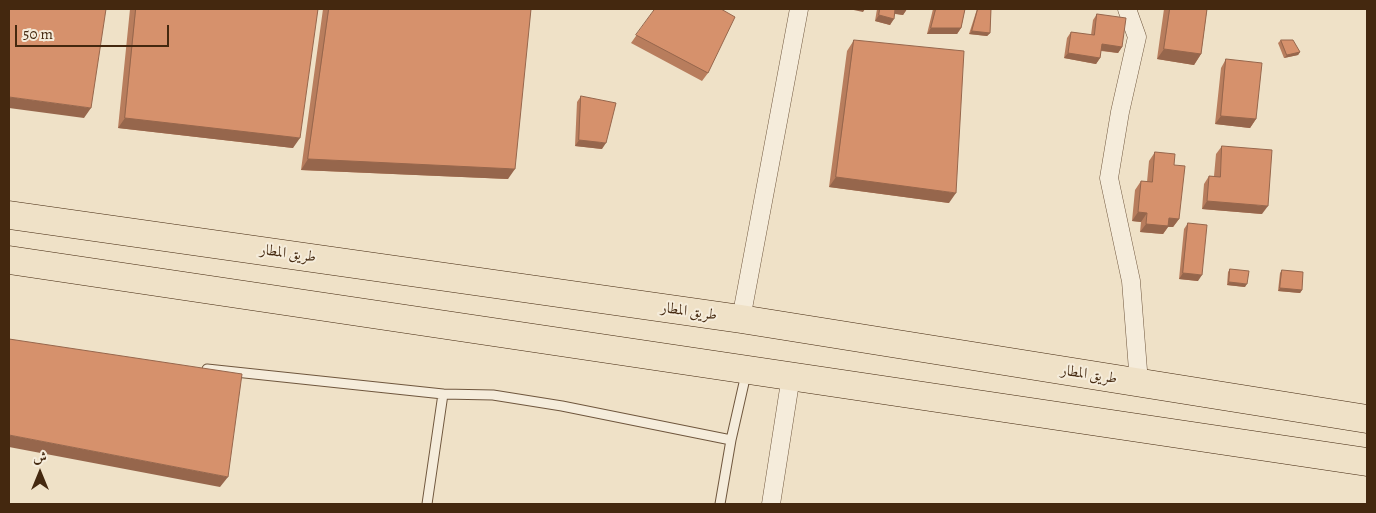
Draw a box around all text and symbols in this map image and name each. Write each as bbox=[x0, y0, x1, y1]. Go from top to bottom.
scale bar bbox=[18, 15, 171, 47]
text: 50 m bbox=[23, 24, 53, 44]
street label: طريق المطار bbox=[259, 241, 317, 267]
street label: طريق المطار bbox=[660, 299, 718, 325]
street label: طريق المطار bbox=[1060, 362, 1118, 388]
north arrow bbox=[15, 448, 65, 498]
text: ش bbox=[33, 448, 47, 467]

